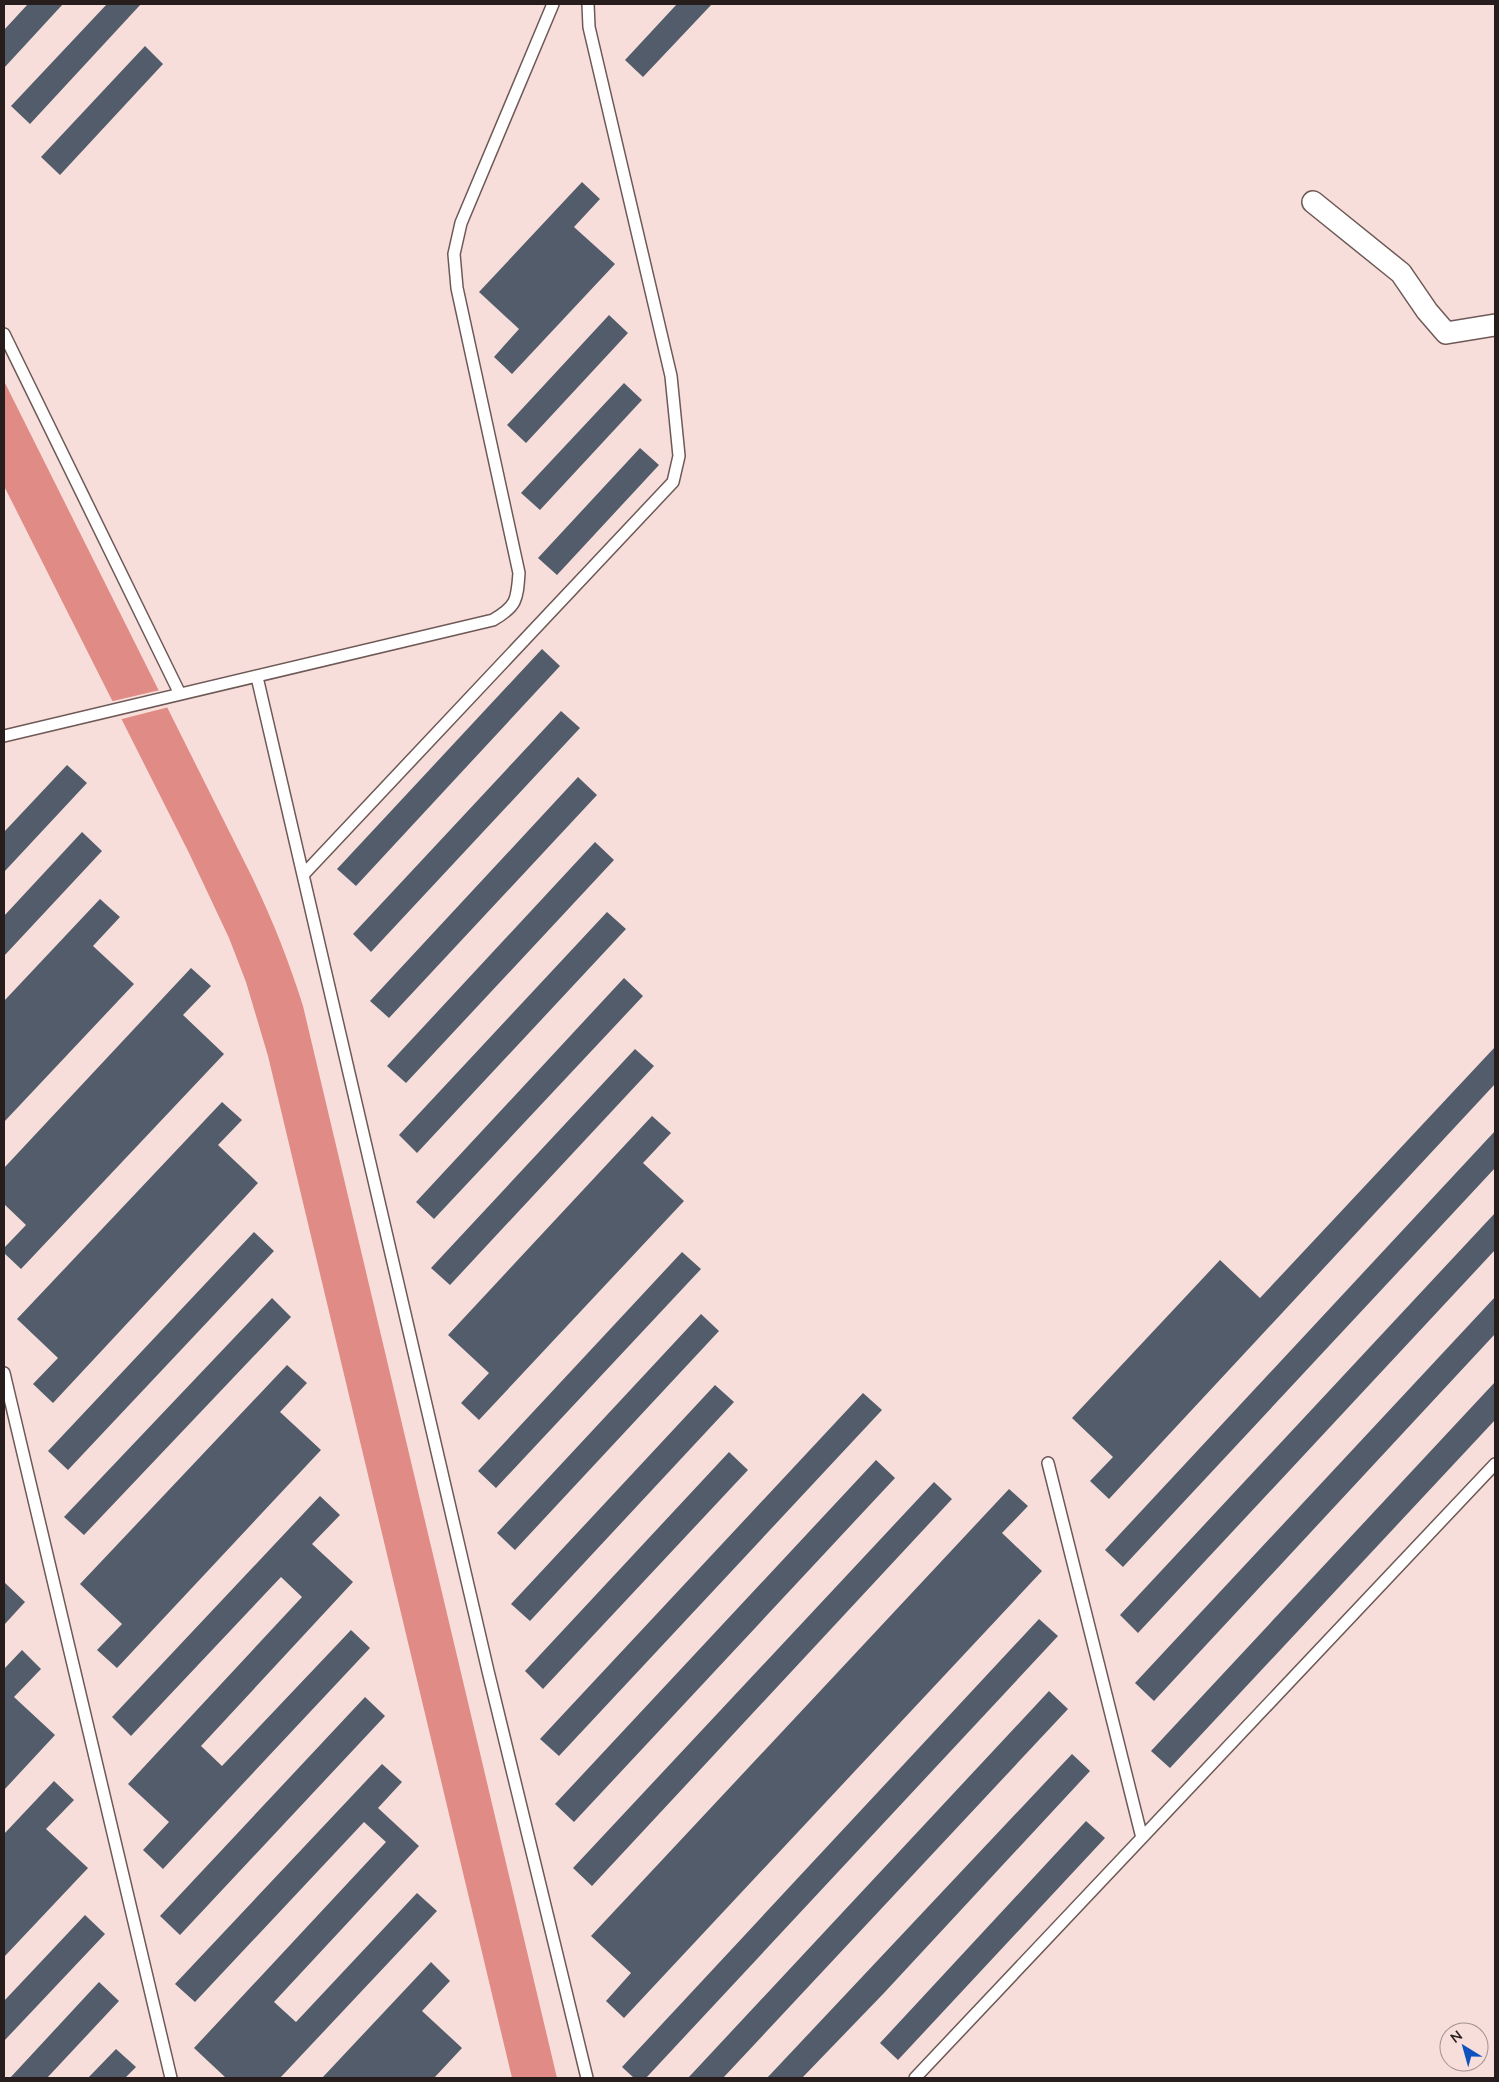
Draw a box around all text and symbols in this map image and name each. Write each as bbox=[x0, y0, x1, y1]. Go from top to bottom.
north arrow bbox=[1439, 2022, 1489, 2072]
text: N bbox=[1447, 2026, 1466, 2047]

